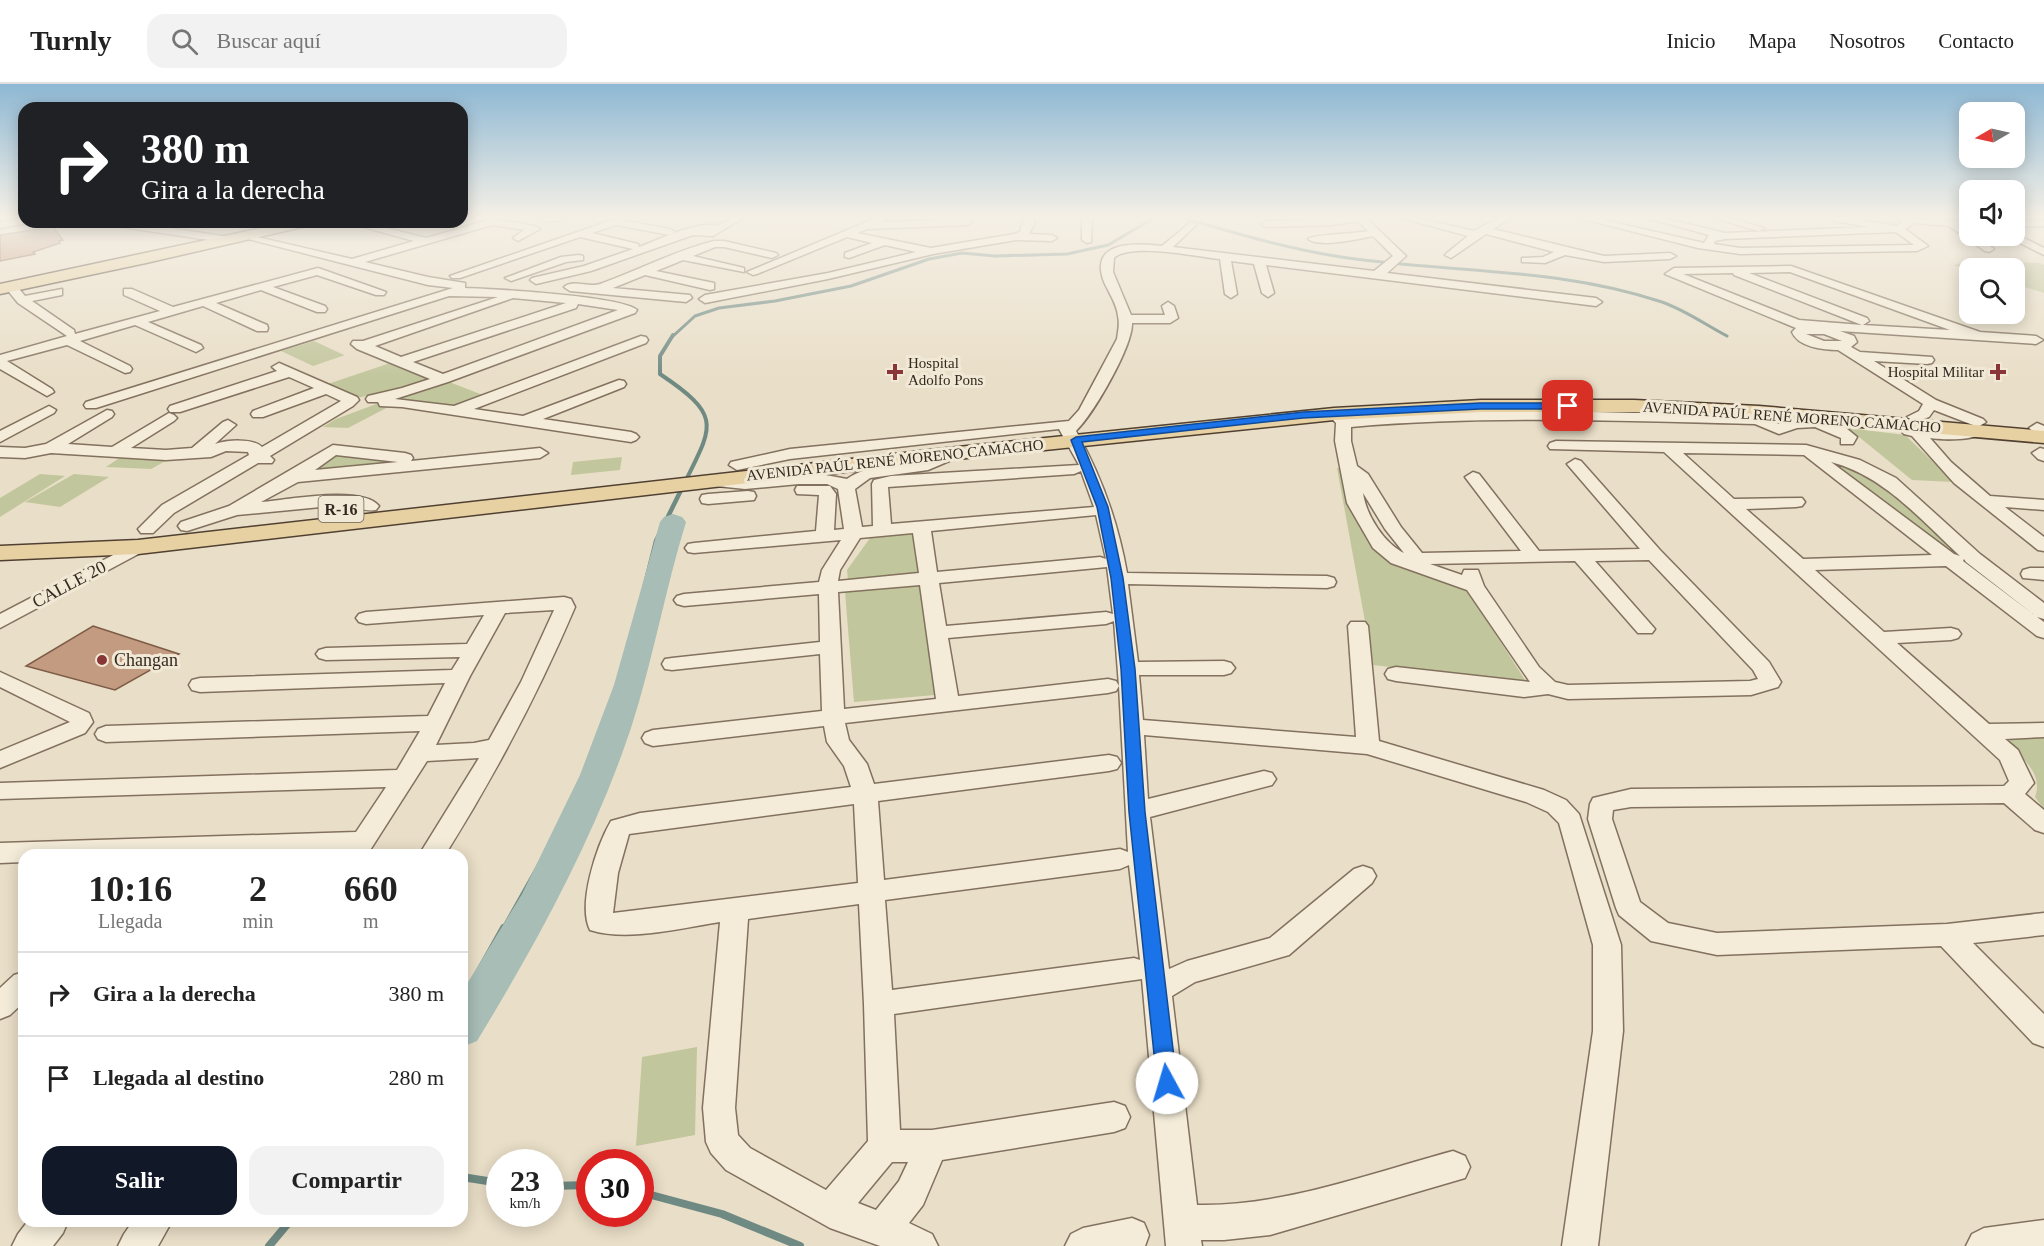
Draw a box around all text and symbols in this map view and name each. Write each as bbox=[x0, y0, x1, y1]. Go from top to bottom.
search box bbox=[147, 14, 567, 68]
text: Turnly bbox=[30, 25, 111, 56]
icon: search bbox=[168, 25, 201, 58]
text: Buscar aquí bbox=[216, 28, 321, 53]
text: Inicio bbox=[1667, 29, 1716, 53]
text: Mapa bbox=[1749, 29, 1796, 53]
text: Nosotros bbox=[1829, 29, 1905, 53]
text: Contacto bbox=[1938, 29, 2014, 53]
north arrow bbox=[1959, 102, 2025, 168]
map controls bbox=[1959, 102, 2025, 324]
icon: right bbox=[42, 126, 120, 204]
text: 380 m bbox=[141, 126, 250, 172]
text: Gira a la derecha bbox=[141, 175, 325, 205]
button: sound bbox=[1959, 180, 2025, 246]
button: search bbox=[1959, 258, 2025, 324]
place label: Hospital Adolfo Pons bbox=[908, 355, 984, 388]
marker: Hospital Adolfo Pons bbox=[886, 363, 904, 381]
marker: Hospital Militar bbox=[1989, 363, 2007, 381]
place label: Hospital Militar bbox=[1888, 364, 1984, 380]
pin bbox=[1542, 380, 1593, 431]
icon: arrive bbox=[1551, 389, 1584, 422]
street label: AVENIDA PAÚL RENÉ MORENO CAMACHO bbox=[1642, 399, 1942, 435]
street label: AVENIDA PAÚL RENÉ MORENO CAMACHO bbox=[746, 436, 1045, 484]
road number: R-16 bbox=[318, 496, 364, 522]
street label: CALLE 20 bbox=[29, 556, 109, 612]
place label: Changan bbox=[114, 650, 178, 670]
marker: Changan bbox=[95, 653, 109, 667]
text: 10:16 bbox=[88, 869, 172, 909]
text: 2 bbox=[249, 869, 267, 909]
text: 660 bbox=[344, 869, 398, 909]
text: Llegada bbox=[98, 910, 162, 932]
text: min bbox=[242, 910, 274, 932]
text: m bbox=[363, 910, 379, 932]
icon: right bbox=[42, 978, 75, 1011]
text: Gira a la derecha bbox=[93, 981, 256, 1006]
text: 380 m bbox=[388, 981, 444, 1006]
position arrow bbox=[1135, 1051, 1199, 1115]
icon: arrive bbox=[42, 1062, 75, 1095]
text: Llegada al destino bbox=[93, 1065, 264, 1090]
text: 280 m bbox=[388, 1065, 444, 1090]
button: Salir bbox=[42, 1146, 237, 1215]
button: Compartir bbox=[249, 1146, 444, 1215]
speed limit sign: 30 bbox=[576, 1149, 654, 1227]
text: 23 bbox=[510, 1164, 540, 1197]
text: km/h bbox=[510, 1195, 540, 1211]

